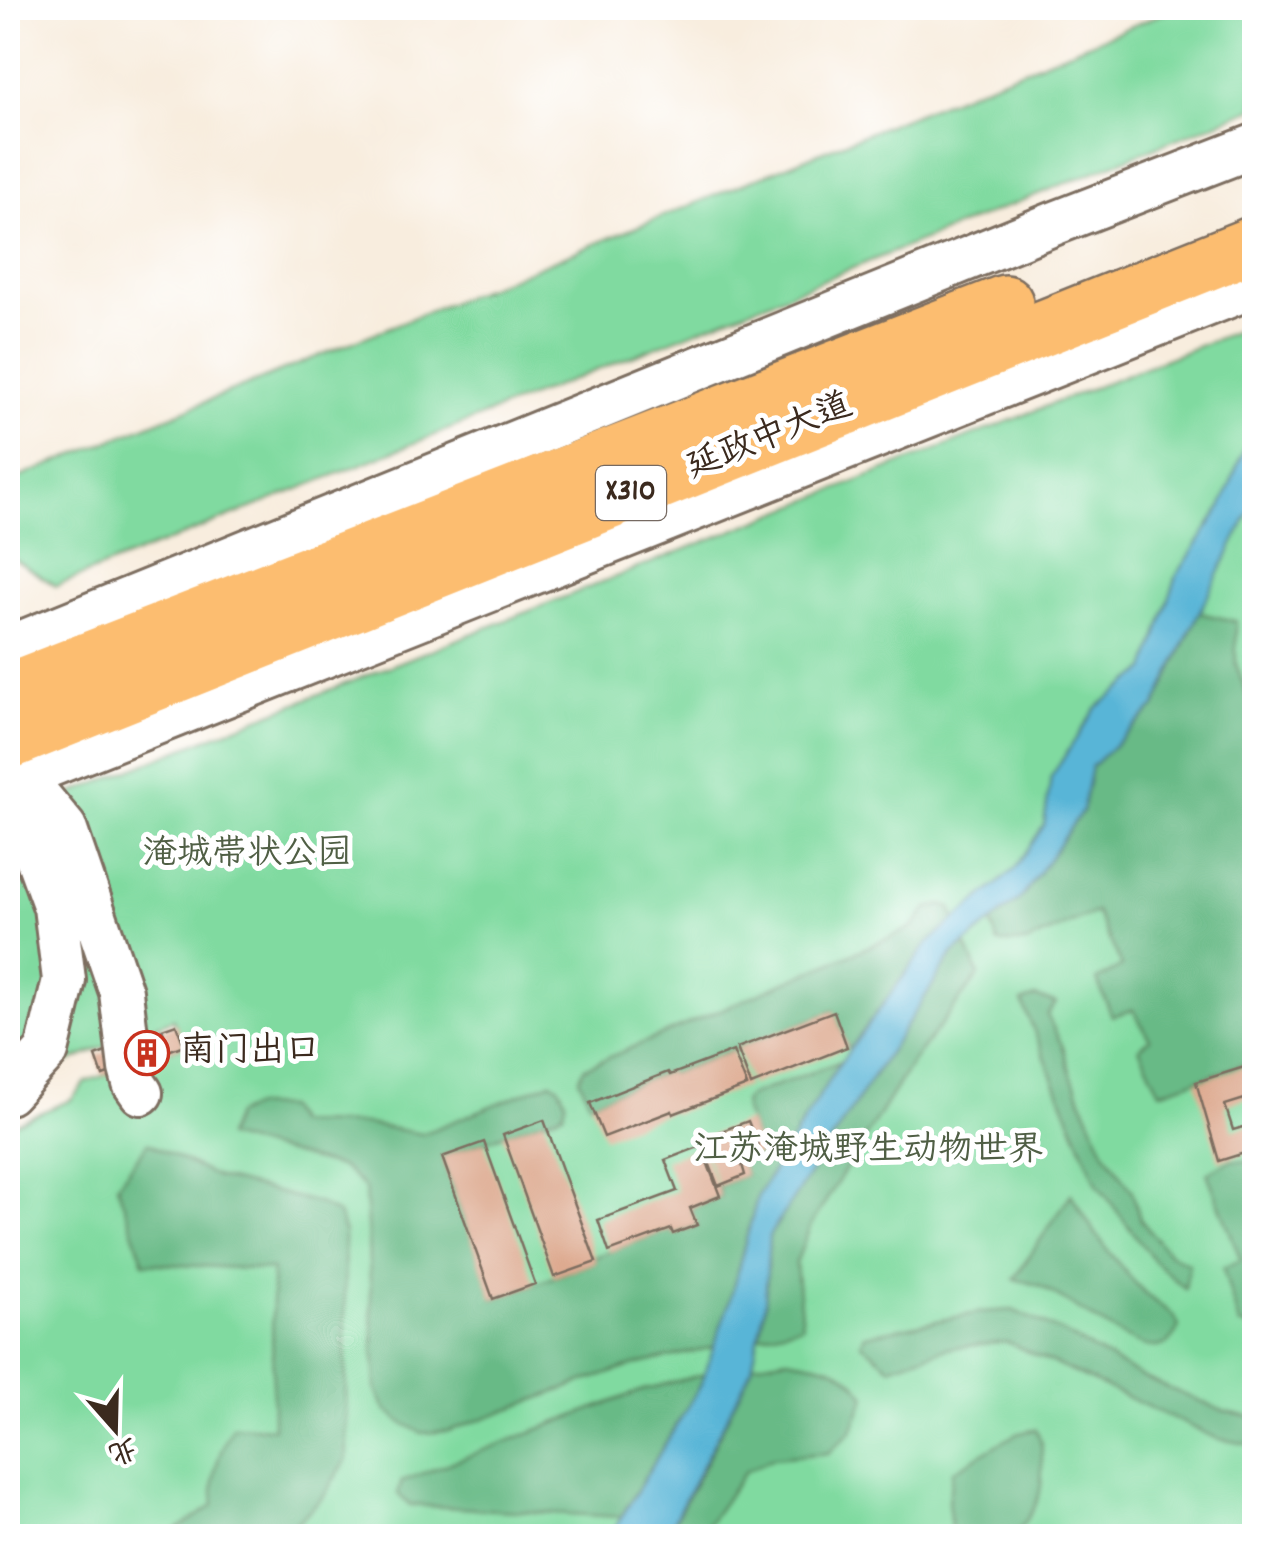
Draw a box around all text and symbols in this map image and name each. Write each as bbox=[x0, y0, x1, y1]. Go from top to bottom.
street label: 延政中大道 bbox=[679, 382, 861, 494]
road number: X310 bbox=[596, 466, 666, 520]
park label: 淹城带状公园 bbox=[142, 831, 352, 881]
place label: 南门出口 bbox=[180, 1028, 320, 1078]
building icon: 南门出口 bbox=[124, 1030, 170, 1076]
park label: 江苏淹城野生动物世界 bbox=[693, 1127, 1043, 1177]
north arrow bbox=[65, 1379, 165, 1479]
text: 北 bbox=[102, 1424, 142, 1471]

